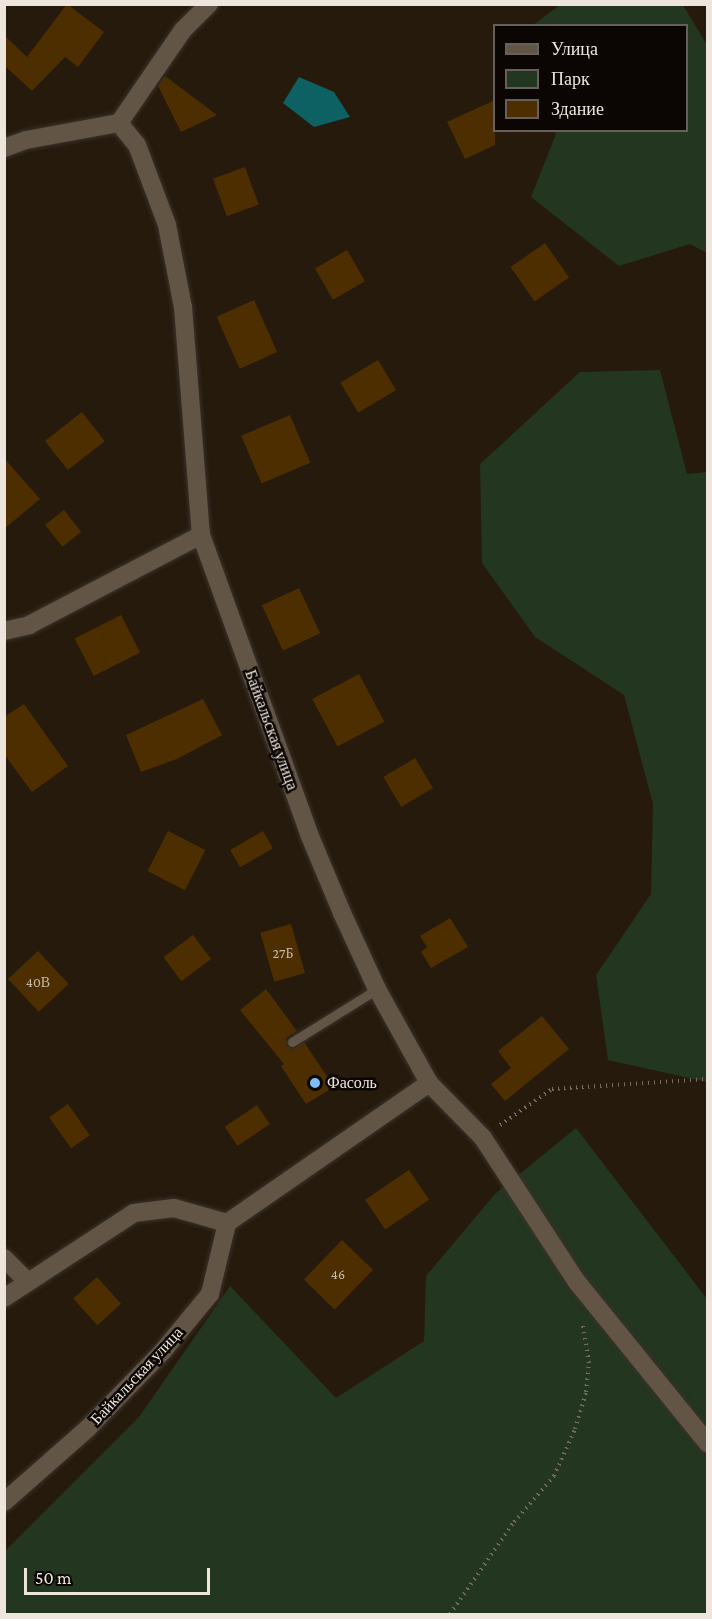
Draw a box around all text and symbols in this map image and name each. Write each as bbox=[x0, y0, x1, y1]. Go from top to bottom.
legend bbox=[493, 24, 688, 132]
text: Улица bbox=[551, 39, 598, 59]
text: Парк bbox=[551, 69, 590, 89]
text: Здание bbox=[551, 99, 604, 119]
street label: Байкальская улица bbox=[240, 667, 302, 793]
house number: 27Б bbox=[273, 945, 293, 961]
house number: 40В bbox=[26, 974, 50, 990]
place label: Фасоль bbox=[327, 1073, 377, 1093]
marker: Фасоль bbox=[308, 1076, 322, 1090]
house number: 46 bbox=[331, 1266, 345, 1282]
street label: Байкальская улица bbox=[87, 1323, 187, 1429]
scale bar bbox=[27, 1556, 213, 1594]
text: 50 m bbox=[35, 1568, 72, 1588]

